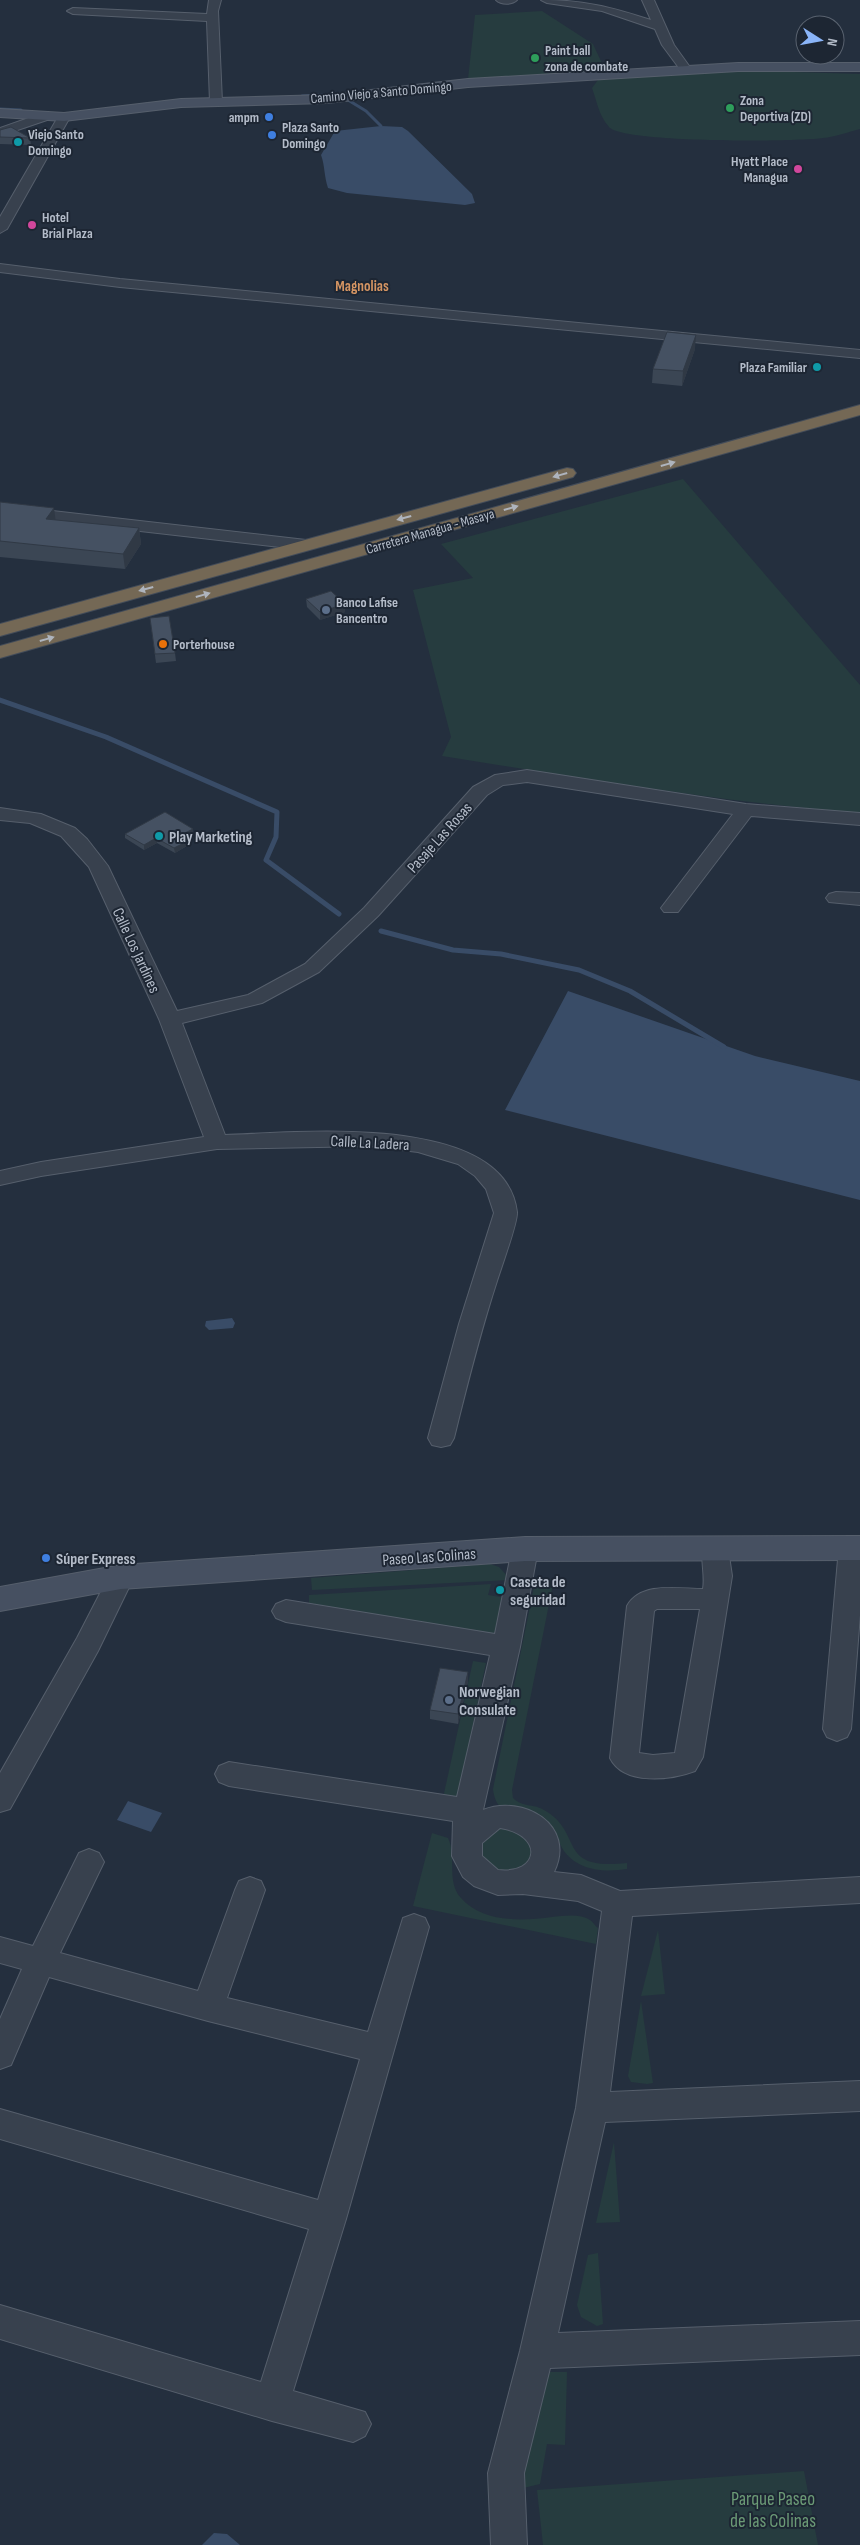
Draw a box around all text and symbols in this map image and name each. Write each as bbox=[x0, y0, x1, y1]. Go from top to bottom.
north arrow bbox=[795, 15, 845, 65]
text: N bbox=[823, 37, 841, 48]
place label: Paint ball zona de combate bbox=[545, 42, 628, 75]
marker: Paint ball zona de combate bbox=[529, 52, 541, 64]
street label: Camino Viejo a Santo Domingo bbox=[310, 78, 452, 107]
place label: Zona Deportiva (ZD) bbox=[740, 92, 811, 125]
marker: Zona Deportiva (ZD) bbox=[724, 102, 736, 114]
place label: ampm bbox=[229, 109, 259, 126]
marker: ampm bbox=[263, 111, 275, 123]
place label: Plaza Santo Domingo bbox=[282, 119, 339, 152]
place label: Viejo Santo Domingo bbox=[28, 126, 84, 159]
marker: Plaza Santo Domingo bbox=[266, 129, 278, 141]
marker: Viejo Santo Domingo bbox=[12, 136, 24, 148]
place label: Hyatt Place Managua bbox=[731, 153, 788, 186]
marker: Hyatt Place Managua bbox=[792, 163, 804, 175]
place label: Hotel Brial Plaza bbox=[42, 209, 93, 242]
marker: Hotel Brial Plaza bbox=[26, 219, 38, 231]
district label: Magnolias bbox=[335, 277, 389, 296]
place label: Plaza Familiar bbox=[740, 359, 808, 376]
marker: Plaza Familiar bbox=[811, 361, 823, 373]
one-way arrow bbox=[660, 460, 675, 468]
one-way arrow bbox=[553, 471, 568, 479]
one-way arrow bbox=[504, 504, 519, 512]
street label: Carretera Managua - Masaya bbox=[364, 505, 496, 558]
one-way arrow bbox=[396, 514, 411, 522]
one-way arrow bbox=[138, 586, 153, 594]
one-way arrow bbox=[196, 590, 211, 598]
place label: Banco Lafise Bancentro bbox=[336, 594, 398, 627]
marker: Banco Lafise Bancentro bbox=[320, 604, 332, 616]
one-way arrow bbox=[40, 634, 55, 642]
place label: Porterhouse bbox=[173, 636, 235, 653]
marker: Porterhouse bbox=[157, 638, 169, 650]
street label: Pasaje Las Rosas bbox=[404, 799, 477, 877]
place label: Play Marketing bbox=[169, 828, 253, 847]
marker: Play Marketing bbox=[153, 830, 165, 842]
street label: Calle Los Jardines bbox=[108, 905, 164, 996]
street label: Calle La Ladera bbox=[330, 1132, 410, 1155]
street label: Paseo Las Colinas bbox=[382, 1545, 477, 1570]
place label: Súper Express bbox=[56, 1550, 136, 1569]
marker: Súper Express bbox=[40, 1552, 52, 1564]
place label: Caseta de seguridad bbox=[510, 1573, 566, 1610]
marker: Caseta de seguridad bbox=[494, 1584, 506, 1596]
place label: Norwegian Consulate bbox=[459, 1683, 520, 1720]
marker: Norwegian Consulate bbox=[443, 1694, 455, 1706]
park label: Parque Paseo de las Colinas bbox=[730, 2488, 816, 2533]

